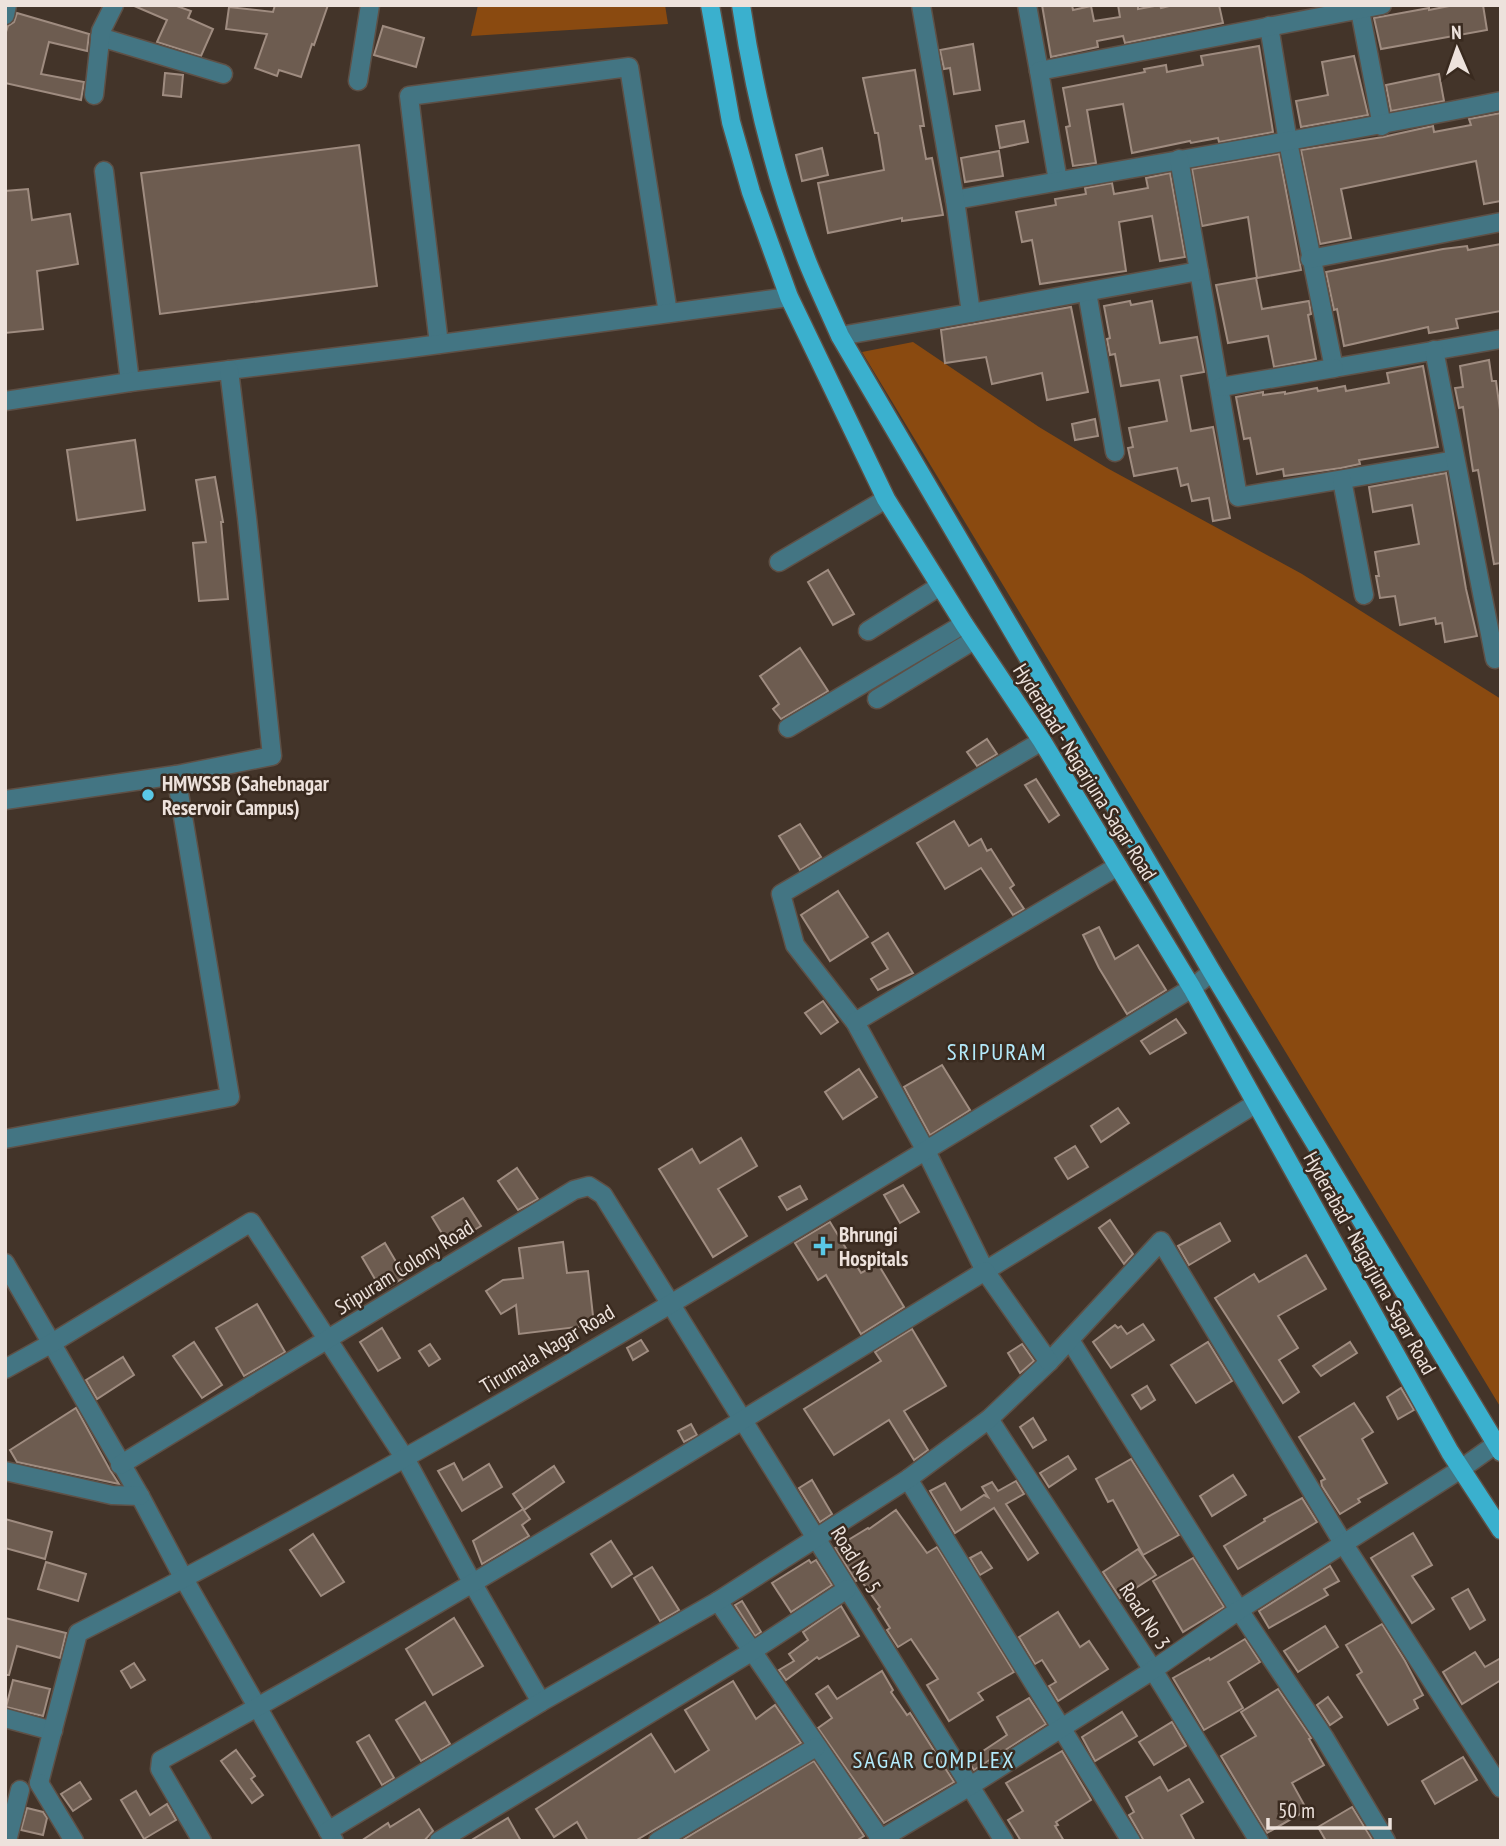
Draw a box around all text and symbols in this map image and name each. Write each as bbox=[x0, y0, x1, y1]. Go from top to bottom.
north arrow bbox=[1422, 14, 1492, 84]
text: N bbox=[1451, 20, 1462, 44]
street label: Hyderabad - Nagarjuna Sagar Road bbox=[1007, 659, 1163, 885]
place label: HMWSSB (Sahebnagar Reservoir Campus) bbox=[162, 770, 330, 821]
marker: HMWSSB (Sahebnagar Reservoir Campus) bbox=[140, 787, 156, 803]
district label: SRIPURAM bbox=[947, 1037, 1047, 1066]
street label: Hyderabad - Nagarjuna Sagar Road bbox=[1297, 1147, 1443, 1379]
street label: Sripuram Colony Road bbox=[330, 1214, 478, 1320]
place label: Bhrungi Hospitals bbox=[839, 1221, 908, 1272]
marker: Bhrungi Hospitals bbox=[813, 1236, 833, 1256]
street label: Tirumala Nagar Road bbox=[475, 1298, 619, 1400]
street label: Road No 5 bbox=[825, 1521, 887, 1599]
street label: Road No 3 bbox=[1113, 1577, 1177, 1655]
district label: SAGAR COMPLEX bbox=[853, 1745, 1015, 1774]
scale bar bbox=[1268, 1786, 1390, 1830]
text: 50 m bbox=[1278, 1797, 1315, 1824]

